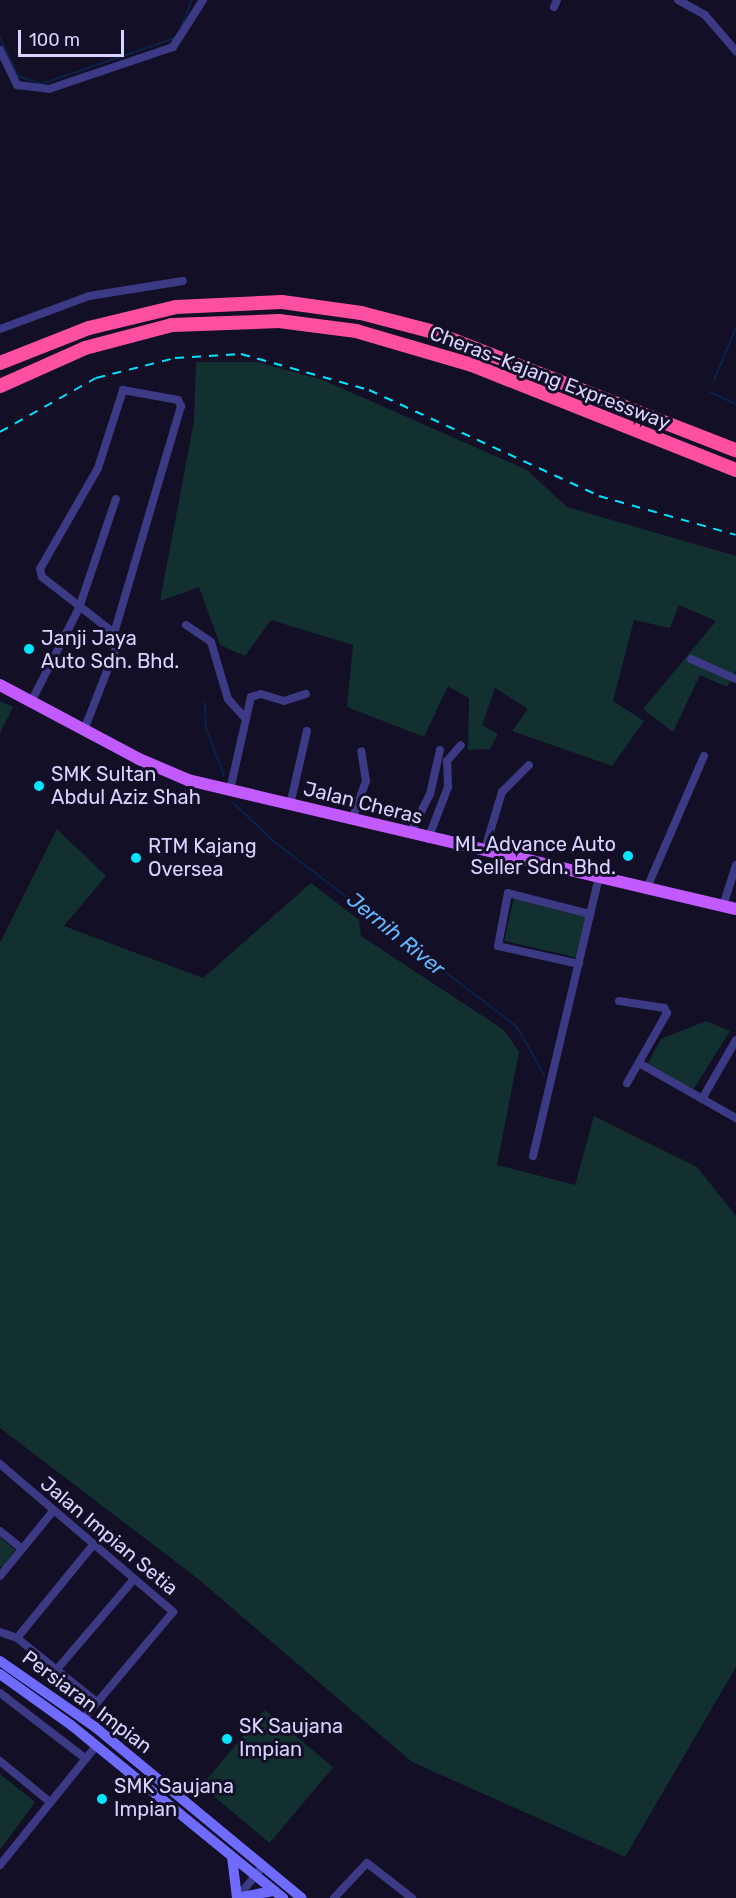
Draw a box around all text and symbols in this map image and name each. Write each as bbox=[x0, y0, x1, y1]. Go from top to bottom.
scale bar bbox=[21, 18, 128, 56]
text: 100 m bbox=[29, 29, 80, 51]
street label: Cheras–Kajang Expressway bbox=[426, 321, 674, 435]
place label: Janji Jaya Auto Sdn. Bhd. bbox=[41, 626, 179, 673]
marker: Janji Jaya Auto Sdn. Bhd. bbox=[22, 642, 36, 656]
place label: SMK Sultan Abdul Aziz Shah bbox=[51, 762, 201, 809]
street label: Jalan Cheras bbox=[301, 777, 425, 829]
marker: SMK Sultan Abdul Aziz Shah bbox=[32, 779, 46, 793]
place label: ML Advance Auto Seller Sdn. Bhd. bbox=[453, 832, 616, 879]
place label: RTM Kajang Oversea bbox=[148, 834, 257, 881]
marker: ML Advance Auto Seller Sdn. Bhd. bbox=[621, 849, 635, 863]
marker: RTM Kajang Oversea bbox=[129, 851, 143, 865]
water label: Jernih River bbox=[342, 887, 450, 981]
street label: Jalan Impian Setia bbox=[35, 1472, 183, 1600]
street label: Persiaran Impian bbox=[17, 1645, 157, 1759]
place label: SK Saujana Impian bbox=[239, 1715, 343, 1762]
marker: SK Saujana Impian bbox=[220, 1732, 234, 1746]
place label: SMK Saujana Impian bbox=[114, 1775, 234, 1822]
marker: SMK Saujana Impian bbox=[95, 1792, 109, 1806]

